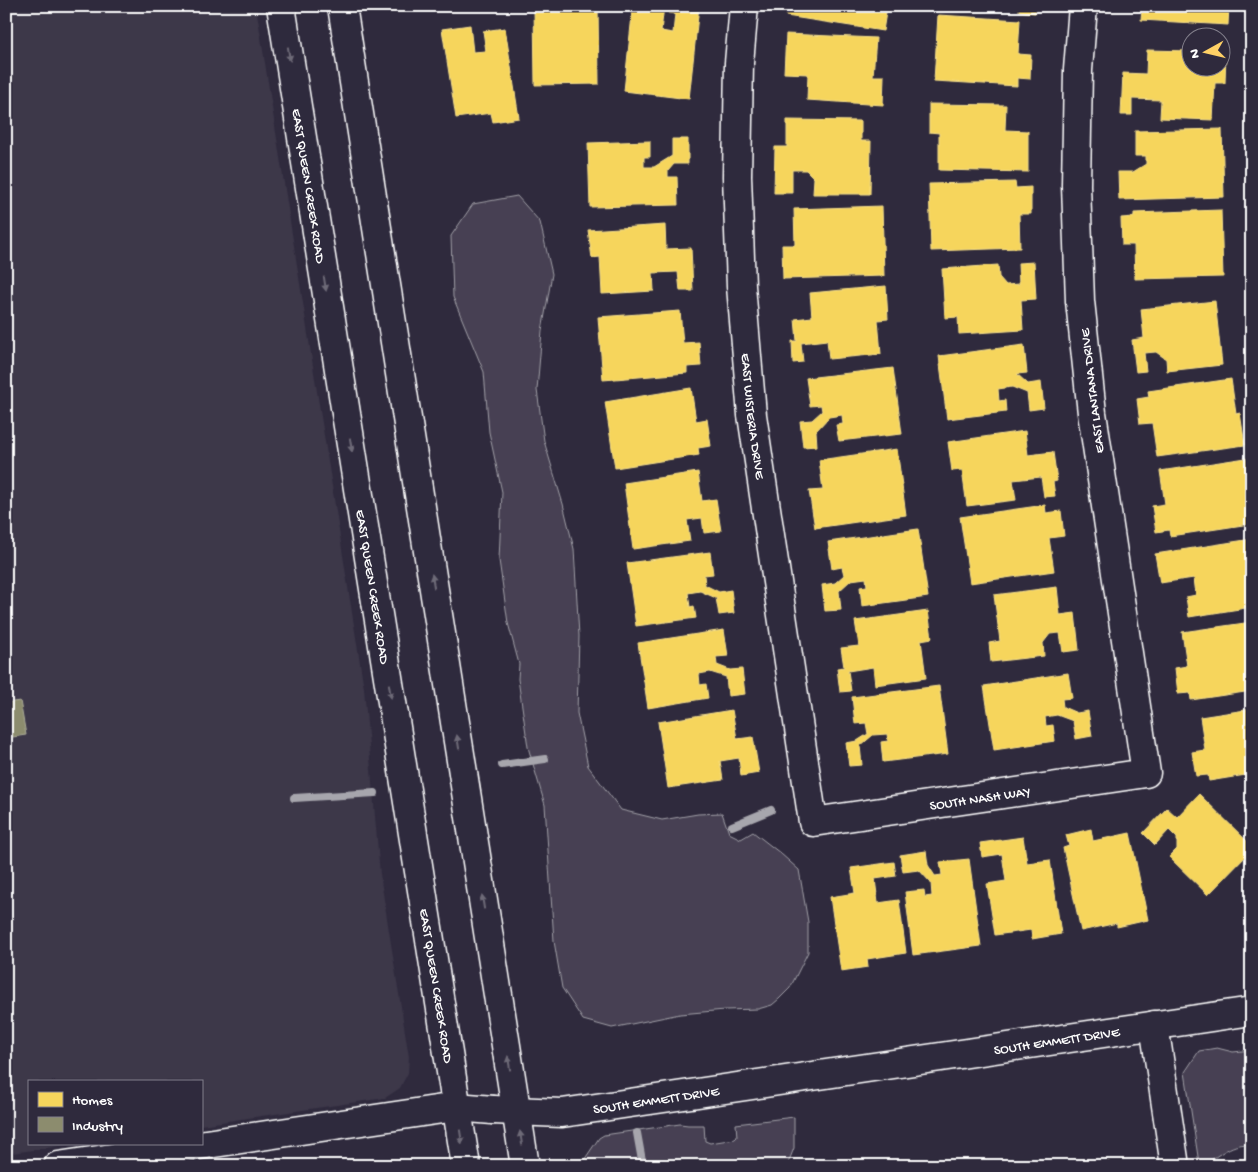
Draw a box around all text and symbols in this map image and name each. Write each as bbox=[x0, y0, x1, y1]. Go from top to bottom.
north arrow bbox=[1180, 28, 1230, 78]
one-way arrow bbox=[285, 47, 293, 63]
text: N bbox=[1187, 48, 1205, 59]
street label: EAST QUEEN CREEK ROAD bbox=[286, 108, 328, 265]
one-way arrow bbox=[322, 276, 330, 292]
street label: EAST LANTANA DRIVE bbox=[1077, 326, 1110, 454]
street label: EAST WISTERIA DRIVE bbox=[736, 353, 768, 482]
one-way arrow bbox=[347, 437, 355, 453]
street label: EAST QUEEN CREEK ROAD bbox=[350, 509, 392, 666]
one-way arrow bbox=[428, 573, 436, 589]
one-way arrow bbox=[387, 684, 395, 700]
one-way arrow bbox=[454, 734, 462, 750]
street label: SOUTH NASH WAY bbox=[929, 784, 1032, 816]
one-way arrow bbox=[479, 894, 487, 910]
street label: EAST QUEEN CREEK ROAD bbox=[414, 908, 456, 1065]
street label: SOUTH EMMETT DRIVE bbox=[993, 1024, 1122, 1060]
one-way arrow bbox=[504, 1055, 512, 1071]
legend bbox=[28, 1080, 202, 1144]
street label: SOUTH EMMETT DRIVE bbox=[592, 1084, 722, 1119]
text: Homes bbox=[72, 1092, 113, 1110]
text: Industry bbox=[72, 1118, 124, 1136]
one-way arrow bbox=[457, 1129, 465, 1145]
one-way arrow bbox=[516, 1130, 524, 1146]

